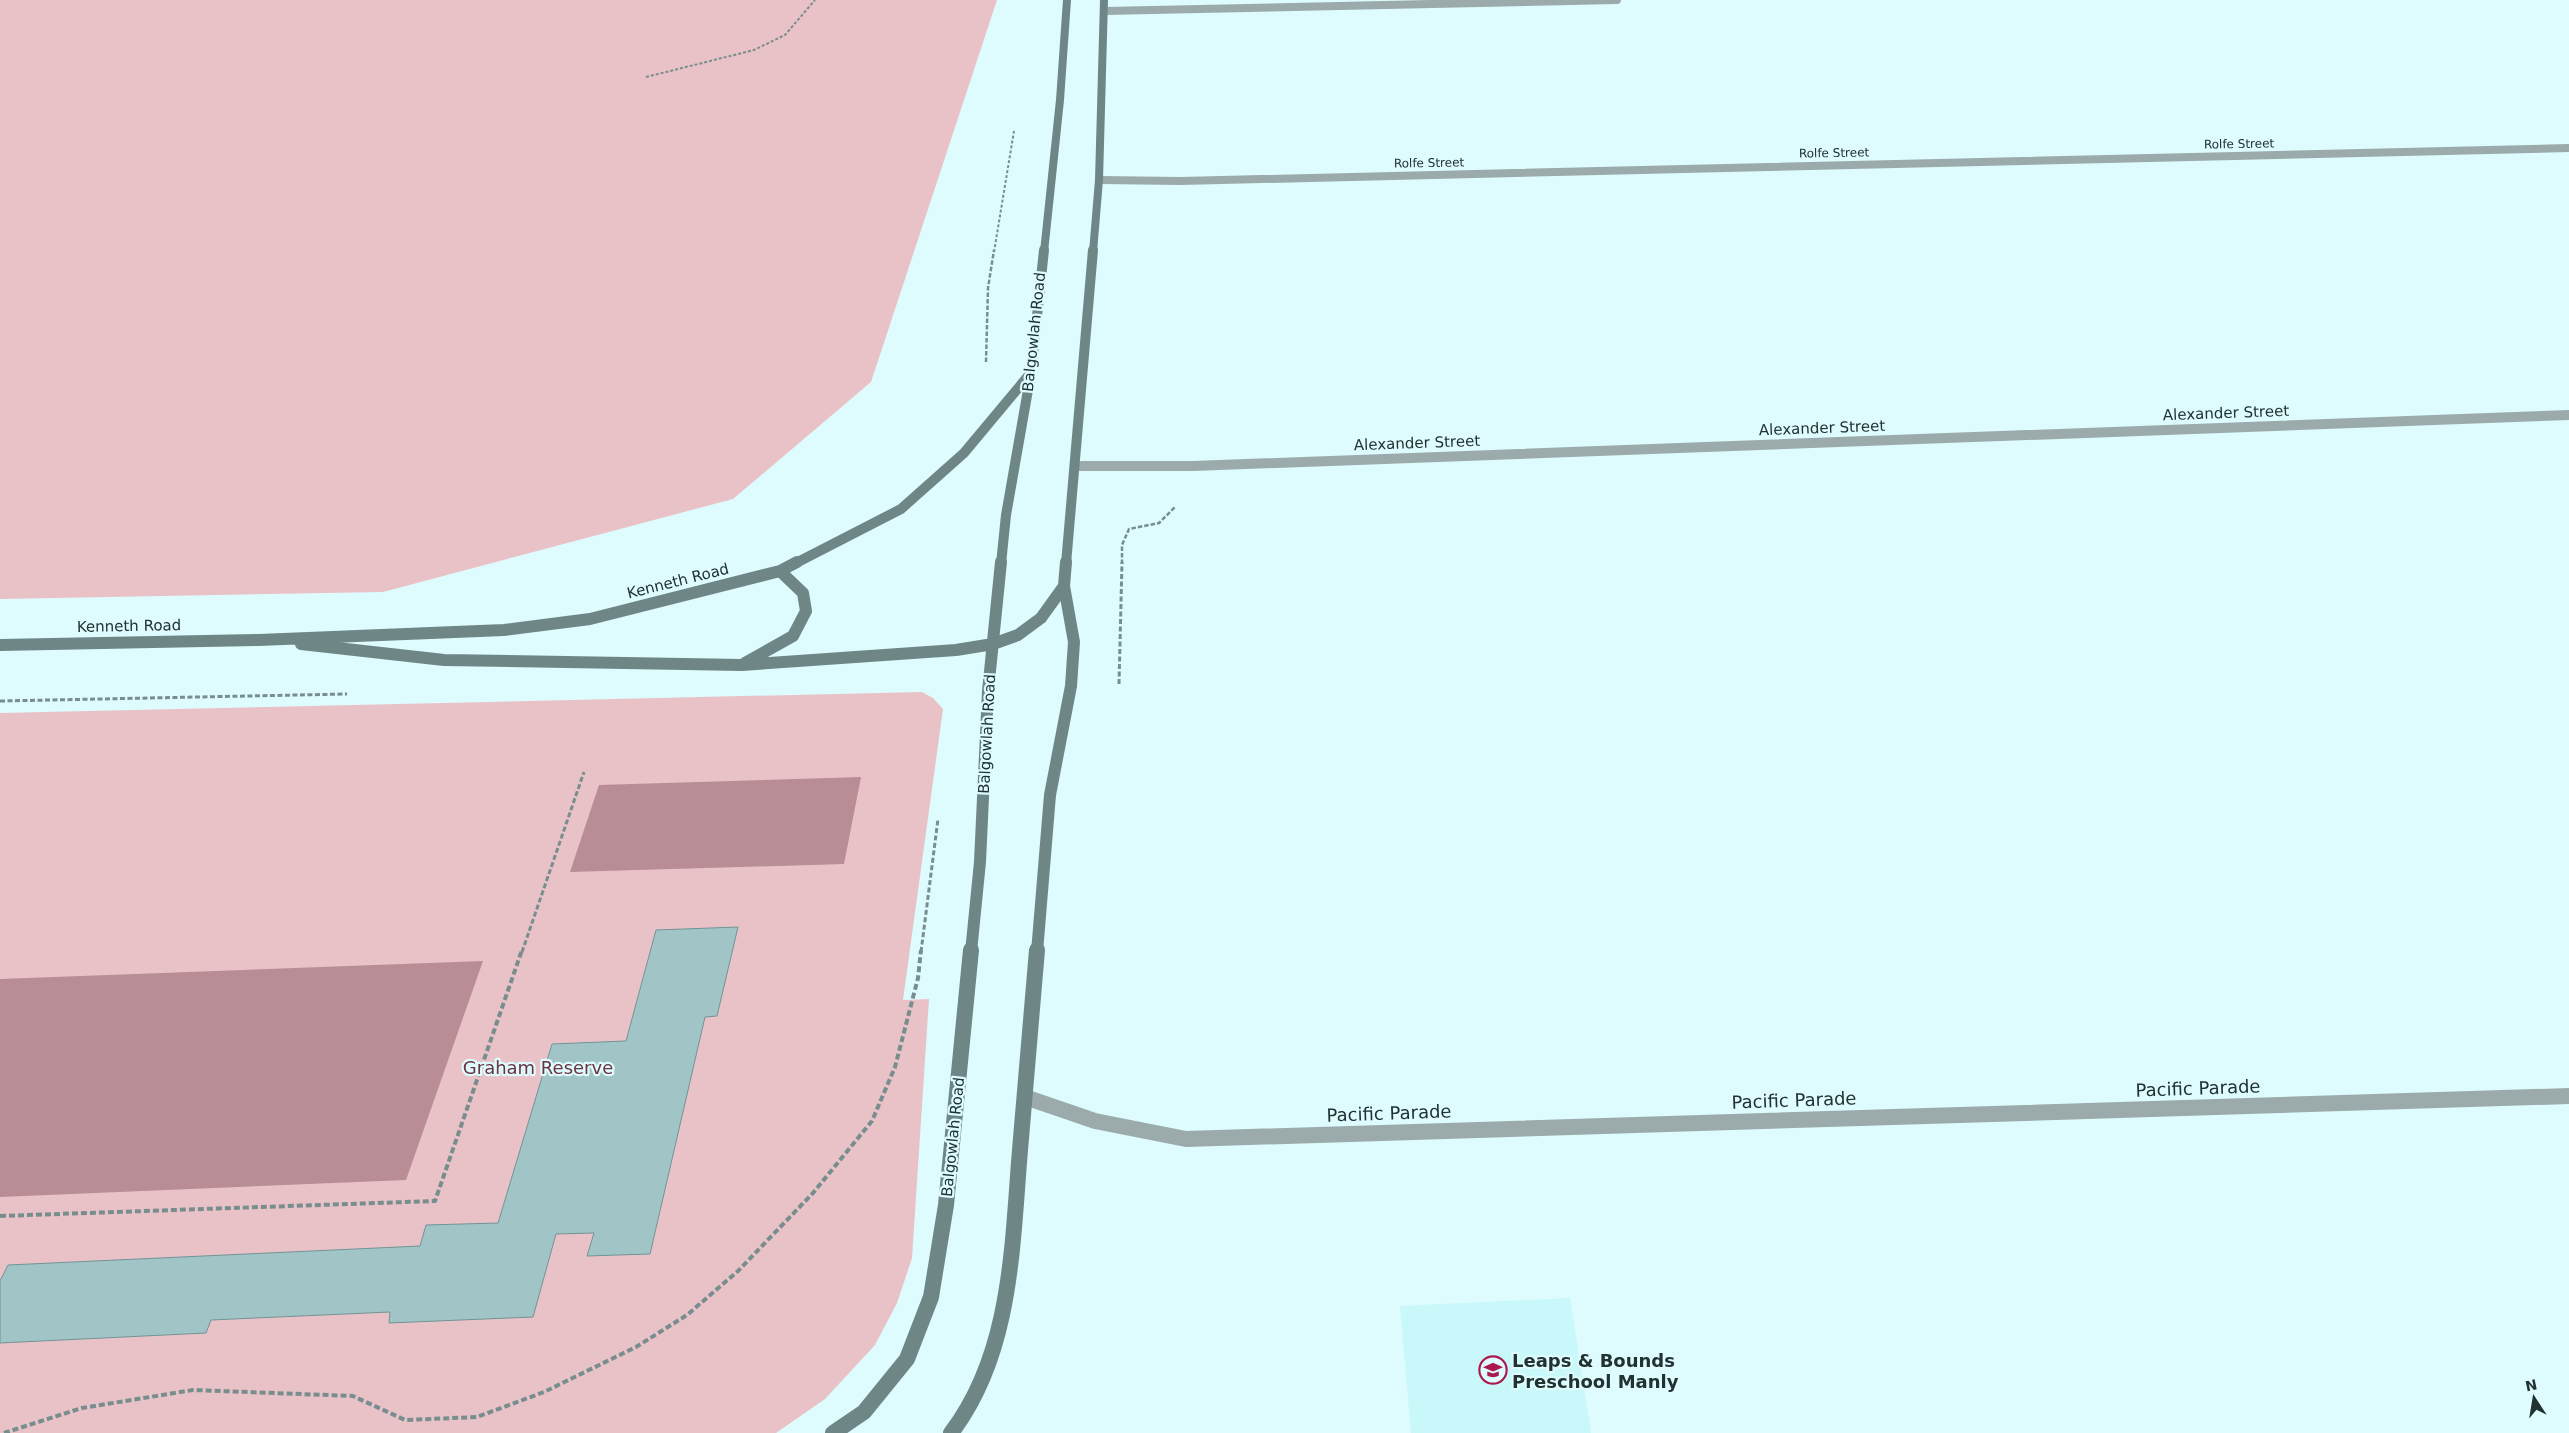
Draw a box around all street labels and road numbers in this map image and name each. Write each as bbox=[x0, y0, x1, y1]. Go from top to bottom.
street label: Rolfe Street bbox=[2204, 136, 2275, 152]
street label: Rolfe Street bbox=[1799, 145, 1870, 161]
street label: Rolfe Street bbox=[1394, 155, 1465, 171]
street label: Balgowlah Road bbox=[1019, 271, 1049, 393]
street label: Alexander Street bbox=[2163, 402, 2290, 424]
street label: Alexander Street bbox=[1759, 417, 1886, 439]
street label: Alexander Street bbox=[1354, 432, 1481, 454]
street label: Kenneth Road bbox=[625, 560, 731, 602]
street label: Kenneth Road bbox=[77, 616, 181, 636]
street label: Balgowlah Road bbox=[975, 674, 999, 794]
street label: Pacific Parade bbox=[2135, 1075, 2261, 1101]
street label: Balgowlah Road bbox=[938, 1076, 968, 1198]
street label: Pacific Parade bbox=[1731, 1087, 1857, 1113]
street label: Pacific Parade bbox=[1326, 1100, 1452, 1126]

